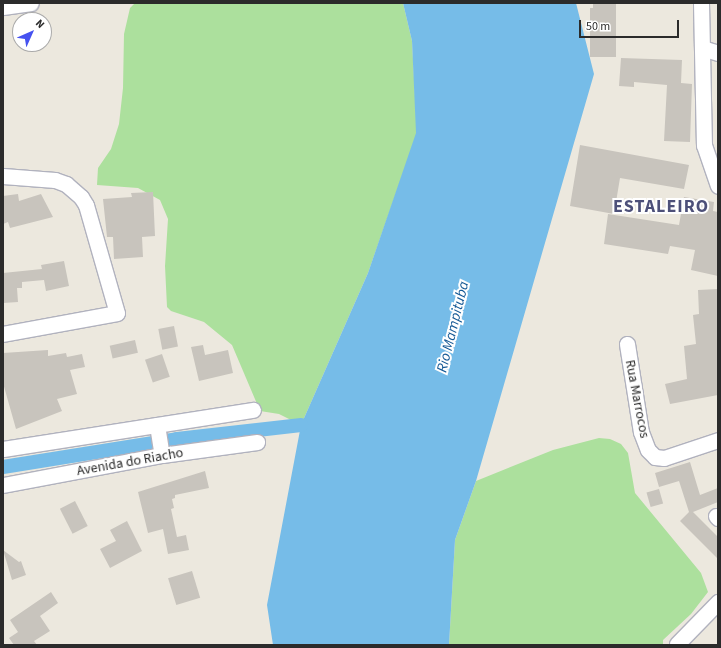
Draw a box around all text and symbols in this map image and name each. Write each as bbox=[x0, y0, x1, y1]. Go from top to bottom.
north arrow bbox=[12, 12, 52, 52]
scale bar bbox=[581, 12, 681, 38]
text: N bbox=[32, 16, 48, 32]
text: 50 m bbox=[586, 18, 610, 35]
district label: ESTALEIRO bbox=[613, 196, 709, 218]
water label: Rio Mampituba bbox=[433, 280, 473, 374]
street label: Rua Marrocos bbox=[621, 358, 653, 440]
street label: Avenida do Riacho bbox=[75, 444, 185, 480]

